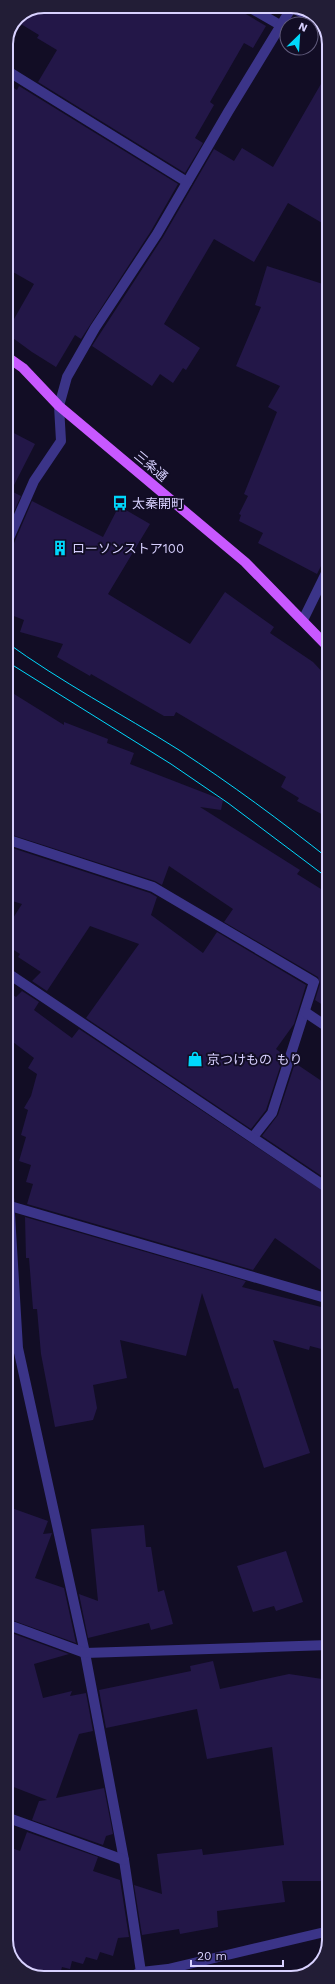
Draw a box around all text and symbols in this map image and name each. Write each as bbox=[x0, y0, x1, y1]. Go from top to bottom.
north arrow bbox=[279, 16, 319, 56]
text: N bbox=[297, 20, 309, 35]
street label: 三条通 bbox=[131, 448, 171, 484]
bus stop icon: 太秦開町 bbox=[111, 494, 129, 512]
place label: 太秦開町 bbox=[132, 496, 184, 511]
building icon: ローソンストア100 bbox=[51, 539, 69, 557]
place label: ローソンストア100 bbox=[72, 541, 184, 556]
shop icon: 京つけもの もり bbox=[186, 1050, 204, 1068]
place label: 京つけもの もり bbox=[207, 1052, 302, 1067]
scale bar bbox=[191, 1942, 283, 1968]
text: 20 m bbox=[197, 1949, 227, 1963]

